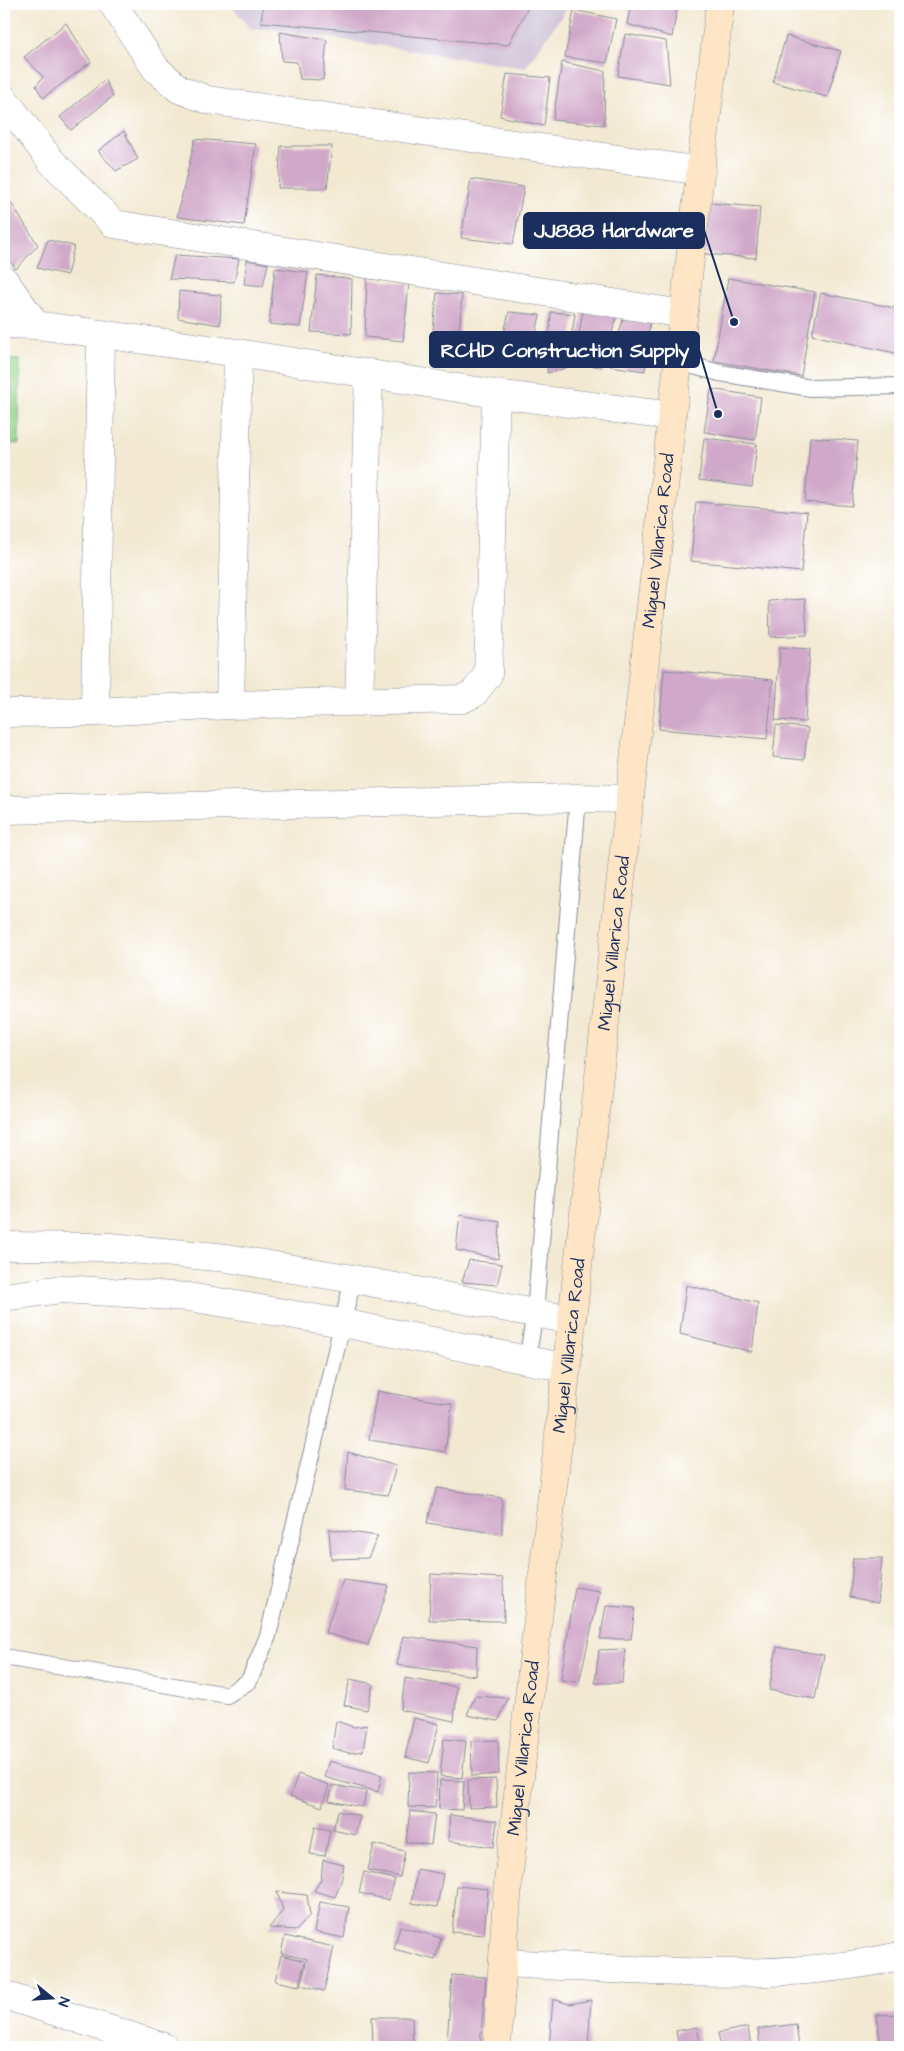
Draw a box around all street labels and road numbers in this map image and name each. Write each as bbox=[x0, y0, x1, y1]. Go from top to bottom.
street label: Miguel Villarica Road bbox=[635, 452, 681, 630]
street label: Miguel Villarica Road bbox=[591, 854, 637, 1032]
street label: Miguel Villarica Road bbox=[546, 1257, 592, 1435]
street label: Miguel Villarica Road bbox=[500, 1659, 547, 1837]

